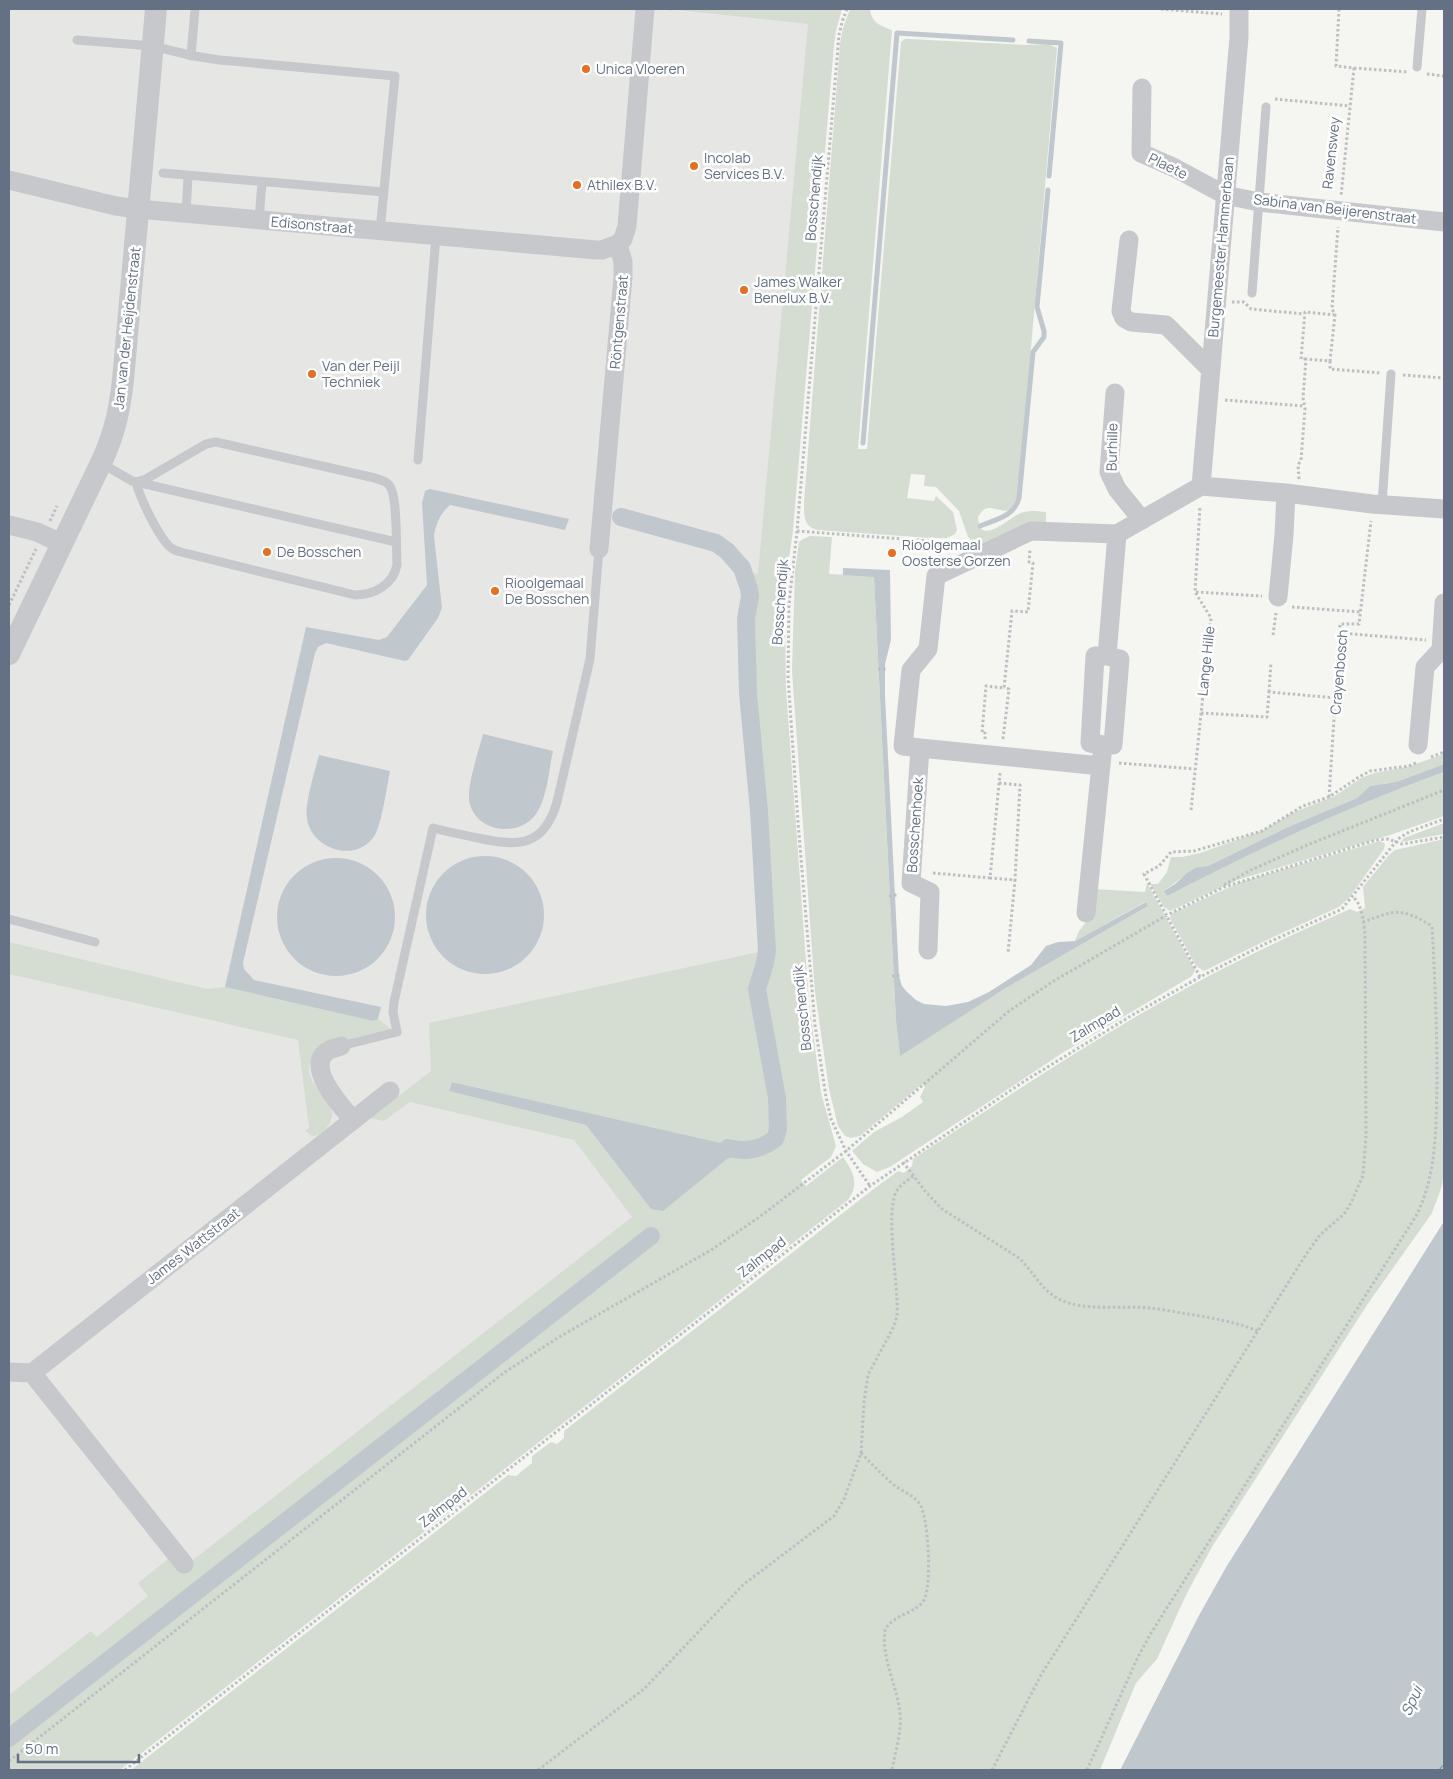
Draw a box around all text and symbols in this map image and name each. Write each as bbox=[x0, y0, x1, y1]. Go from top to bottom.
place label: Unica Vloeren bbox=[596, 59, 685, 78]
marker: Unica Vloeren bbox=[580, 63, 592, 75]
street label: Ravenswey bbox=[1317, 115, 1344, 190]
place label: Incolab Services B.V. bbox=[704, 148, 785, 183]
street label: Plaete bbox=[1146, 148, 1191, 183]
street label: Bosschendijk bbox=[800, 153, 827, 242]
street label: Burgemeester Hammerbaan bbox=[1203, 156, 1238, 338]
marker: Incolab Services B.V. bbox=[688, 160, 700, 172]
place label: Athilex B.V. bbox=[587, 175, 657, 194]
marker: Athilex B.V. bbox=[571, 179, 583, 191]
street label: Sabina van Beijerenstraat bbox=[1252, 189, 1418, 228]
street label: Edisonstraat bbox=[270, 211, 354, 238]
street label: Jan van der Heijdenstraat bbox=[109, 245, 145, 410]
place label: James Walker Benelux B.V. bbox=[754, 272, 842, 307]
street label: Röntgenstraat bbox=[605, 274, 632, 370]
marker: James Walker Benelux B.V. bbox=[738, 284, 750, 296]
place label: Van der Peijl Techniek bbox=[322, 356, 400, 391]
marker: Van der Peijl Techniek bbox=[306, 368, 318, 380]
street label: Burhille bbox=[1102, 423, 1121, 471]
place label: Rioolgemaal Oosterse Gorzen bbox=[902, 535, 1011, 570]
place label: De Bosschen bbox=[277, 542, 361, 561]
marker: De Bosschen bbox=[261, 546, 273, 558]
marker: Rioolgemaal Oosterse Gorzen bbox=[886, 547, 898, 559]
street label: Bosschendijk bbox=[767, 557, 792, 645]
place label: Rioolgemaal De Bosschen bbox=[505, 573, 589, 608]
marker: Rioolgemaal De Bosschen bbox=[489, 585, 501, 597]
street label: Lange Hille bbox=[1192, 625, 1219, 697]
street label: Crayenbosch bbox=[1325, 629, 1352, 715]
street label: Bosschenhoek bbox=[902, 776, 927, 873]
street label: Bosschendijk bbox=[787, 963, 815, 1052]
street label: Zalmpad bbox=[1066, 1001, 1124, 1046]
street label: James Wattstraat bbox=[142, 1203, 244, 1288]
street label: Zalmpad bbox=[734, 1232, 790, 1281]
street label: Zalmpad bbox=[415, 1482, 471, 1531]
water label: Spui bbox=[1396, 1680, 1429, 1719]
scale bar bbox=[18, 1732, 139, 1764]
text: 50 m bbox=[25, 1738, 59, 1759]

